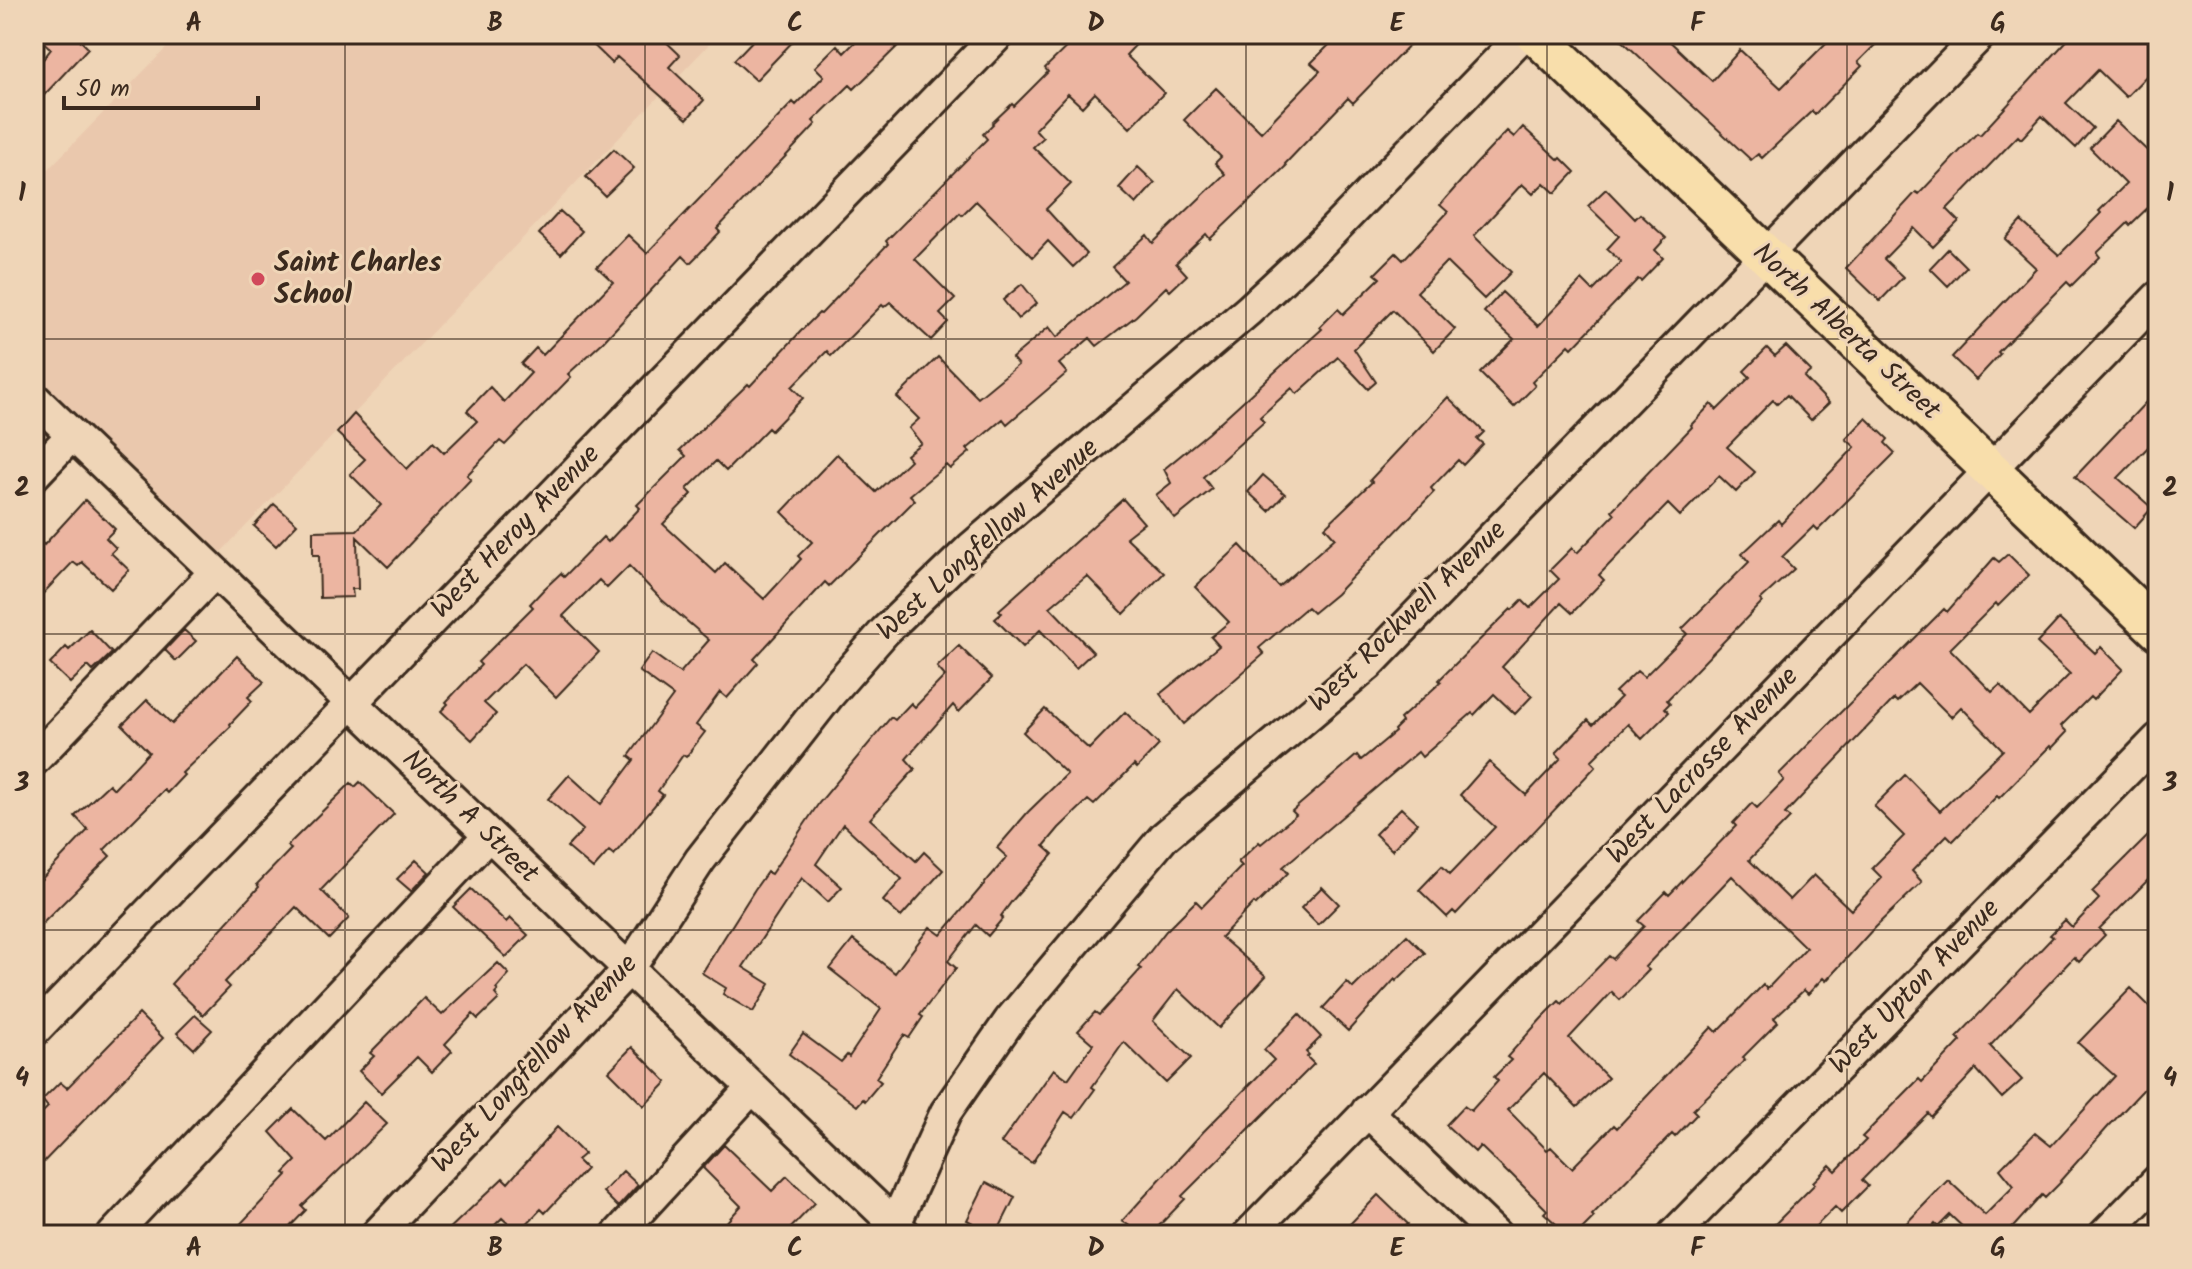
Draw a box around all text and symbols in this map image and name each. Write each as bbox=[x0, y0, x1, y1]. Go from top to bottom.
text: A bbox=[186, 3, 202, 45]
text: B bbox=[487, 3, 503, 45]
text: C bbox=[787, 3, 803, 45]
text: D bbox=[1087, 3, 1105, 45]
text: E bbox=[1390, 3, 1406, 45]
text: F bbox=[1690, 3, 1706, 45]
text: G bbox=[1990, 3, 2006, 45]
scale bar bbox=[64, 60, 258, 110]
text: 50 m bbox=[76, 70, 130, 109]
text: 1 bbox=[18, 173, 26, 215]
text: 1 bbox=[2166, 173, 2174, 215]
street label: North Alberta Street bbox=[1741, 232, 1952, 433]
place label: Saint Charles School bbox=[274, 241, 442, 318]
marker: Saint Charles School bbox=[249, 270, 267, 288]
street label: West Longfellow Avenue bbox=[866, 427, 1110, 653]
street label: West Heroy Avenue bbox=[420, 434, 612, 630]
text: 2 bbox=[14, 468, 30, 510]
text: 2 bbox=[2162, 468, 2178, 510]
street label: West Rockwell Avenue bbox=[1298, 510, 1518, 724]
street label: West Lacrosse Avenue bbox=[1596, 656, 1810, 876]
street label: North A Street bbox=[391, 739, 550, 896]
text: 3 bbox=[14, 763, 29, 805]
text: 3 bbox=[2162, 763, 2177, 805]
street label: West Upton Avenue bbox=[1819, 888, 2012, 1086]
street label: West Longfellow Avenue bbox=[421, 944, 649, 1184]
text: 4 bbox=[15, 1058, 29, 1100]
text: 4 bbox=[2163, 1058, 2177, 1100]
text: A bbox=[186, 1228, 202, 1269]
text: B bbox=[487, 1228, 503, 1269]
text: C bbox=[787, 1228, 803, 1269]
text: D bbox=[1087, 1228, 1105, 1269]
text: E bbox=[1390, 1228, 1406, 1269]
text: F bbox=[1690, 1228, 1706, 1269]
text: G bbox=[1990, 1228, 2006, 1269]

